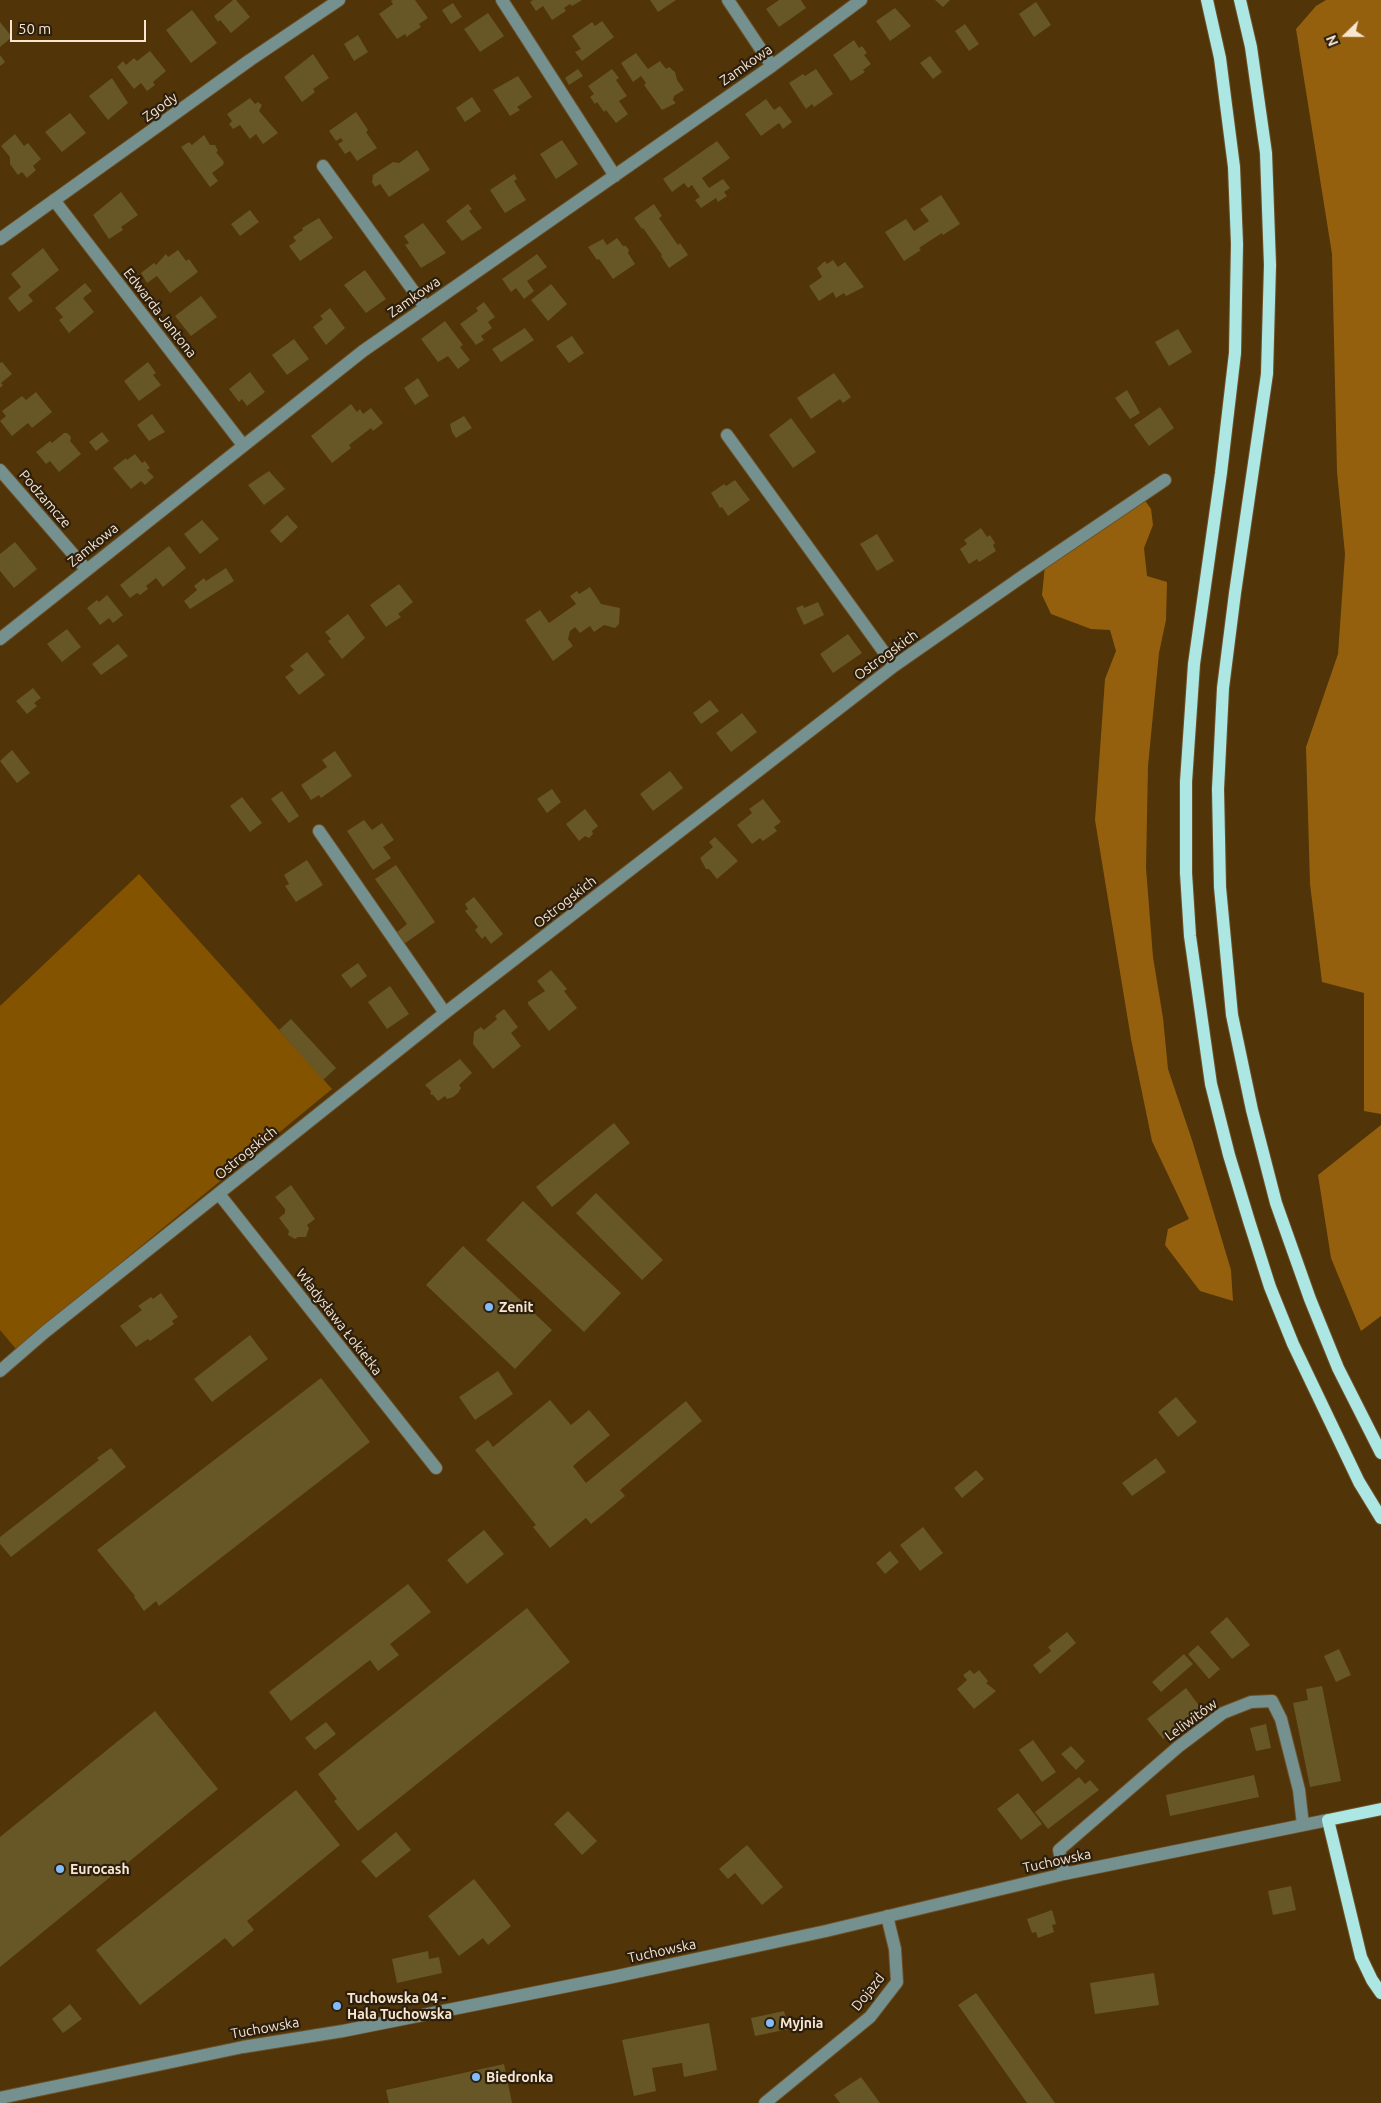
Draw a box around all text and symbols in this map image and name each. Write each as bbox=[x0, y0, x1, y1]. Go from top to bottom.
scale bar bbox=[12, 10, 149, 42]
north arrow bbox=[1321, 10, 1371, 60]
text: 50 m bbox=[18, 20, 51, 37]
text: N bbox=[1323, 33, 1341, 48]
street label: Zamkowa bbox=[717, 41, 775, 89]
street label: Zgody bbox=[139, 89, 181, 125]
street label: Edwarda Jantona bbox=[120, 265, 200, 361]
street label: Zamkowa bbox=[385, 273, 443, 321]
street label: Podzamcze bbox=[15, 467, 75, 531]
street label: Zamkowa bbox=[64, 520, 122, 570]
street label: Ostrogskich bbox=[851, 626, 921, 684]
street label: Ostrogskich bbox=[530, 872, 600, 932]
street label: Ostrogskich bbox=[212, 1123, 280, 1183]
street label: Władysława Łokietka bbox=[292, 1265, 386, 1379]
place label: Zenit bbox=[499, 1299, 533, 1315]
marker: Zenit bbox=[483, 1301, 495, 1313]
street label: Leliwitów bbox=[1162, 1695, 1220, 1745]
street label: Tuchowska bbox=[1021, 1846, 1093, 1876]
place label: Eurocash bbox=[70, 1861, 130, 1877]
marker: Eurocash bbox=[54, 1863, 66, 1875]
street label: Tuchowska bbox=[626, 1936, 698, 1966]
street label: Dojazd bbox=[848, 1970, 888, 2014]
place label: Tuchowska 04 - Hala Tuchowska bbox=[347, 1990, 452, 2022]
marker: Tuchowska 04 - Hala Tuchowska bbox=[331, 2000, 343, 2012]
street label: Tuchowska bbox=[229, 2014, 301, 2042]
place label: Myjnia bbox=[780, 2015, 823, 2031]
marker: Myjnia bbox=[764, 2017, 776, 2029]
place label: Biedronka bbox=[486, 2069, 553, 2085]
marker: Biedronka bbox=[470, 2071, 482, 2083]

